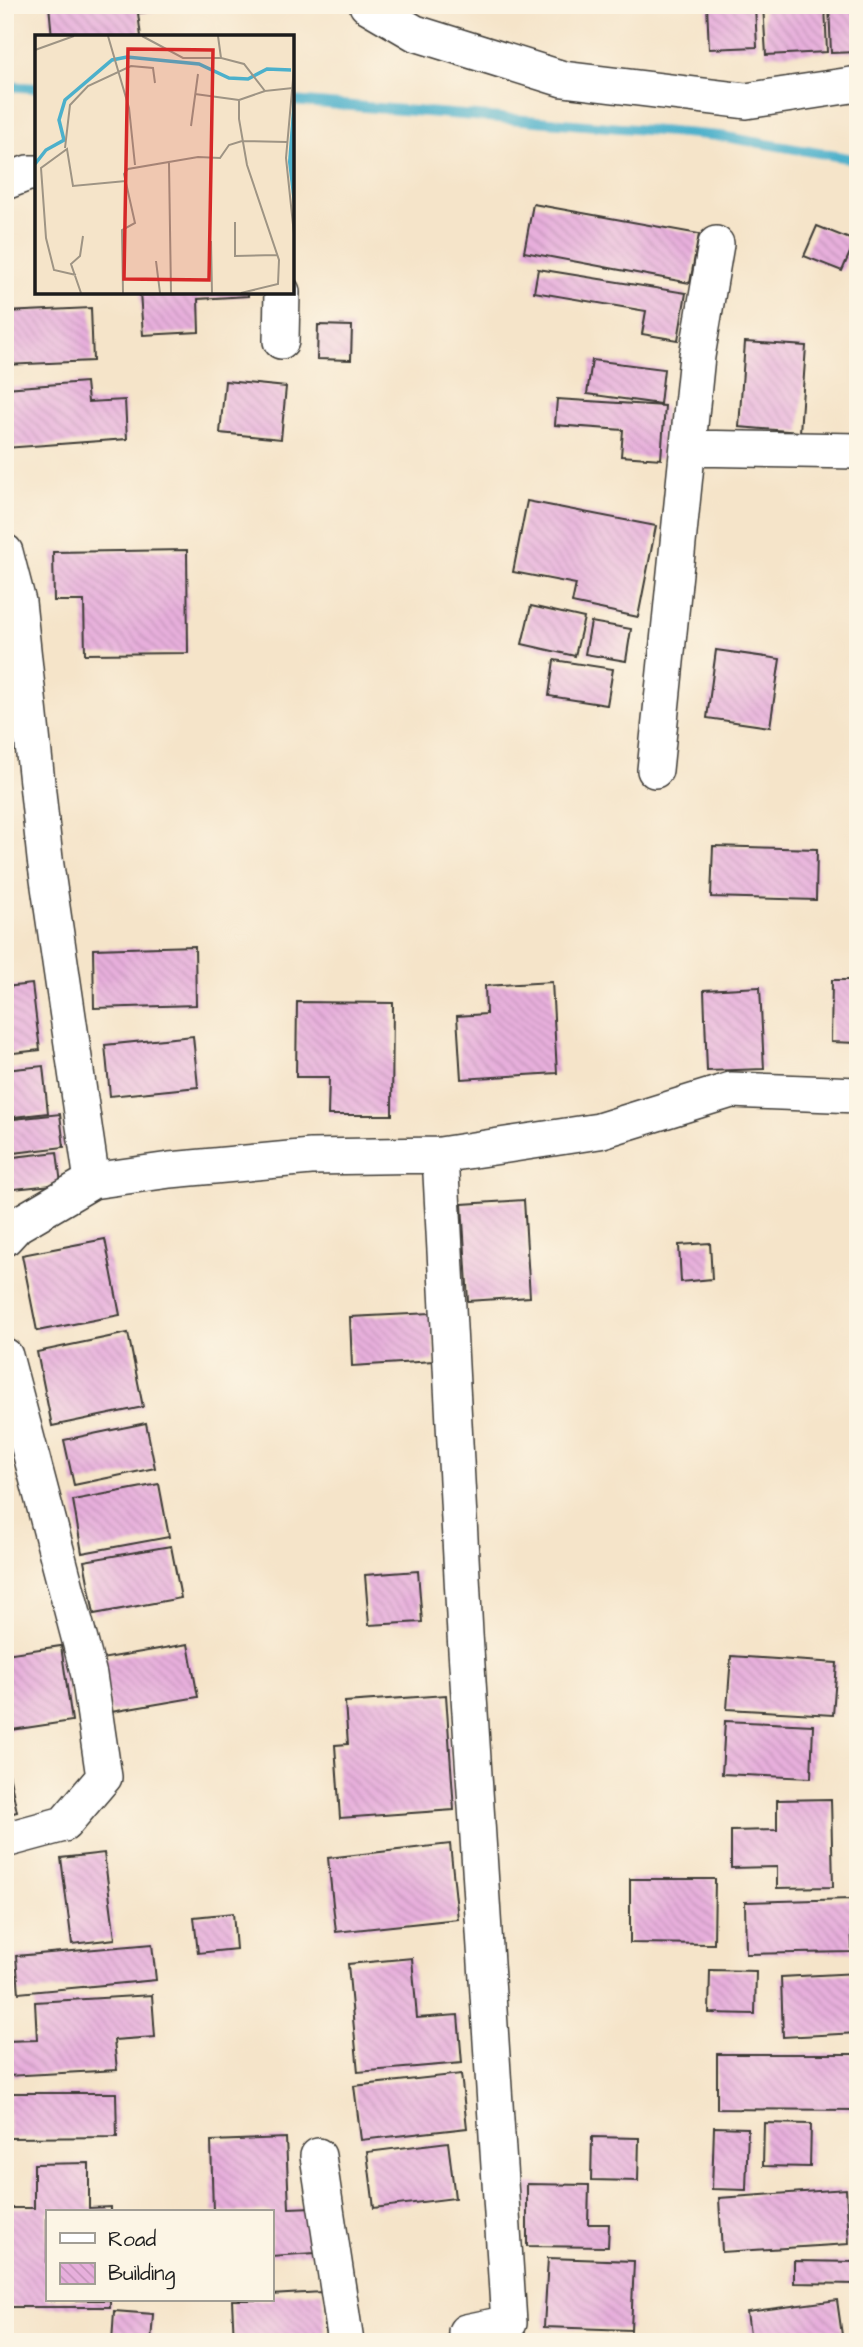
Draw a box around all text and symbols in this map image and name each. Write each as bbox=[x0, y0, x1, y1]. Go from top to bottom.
inset map bbox=[35, 35, 294, 294]
legend bbox=[46, 2210, 273, 2302]
text: Road bbox=[108, 2225, 156, 2254]
text: Building bbox=[108, 2259, 176, 2290]

